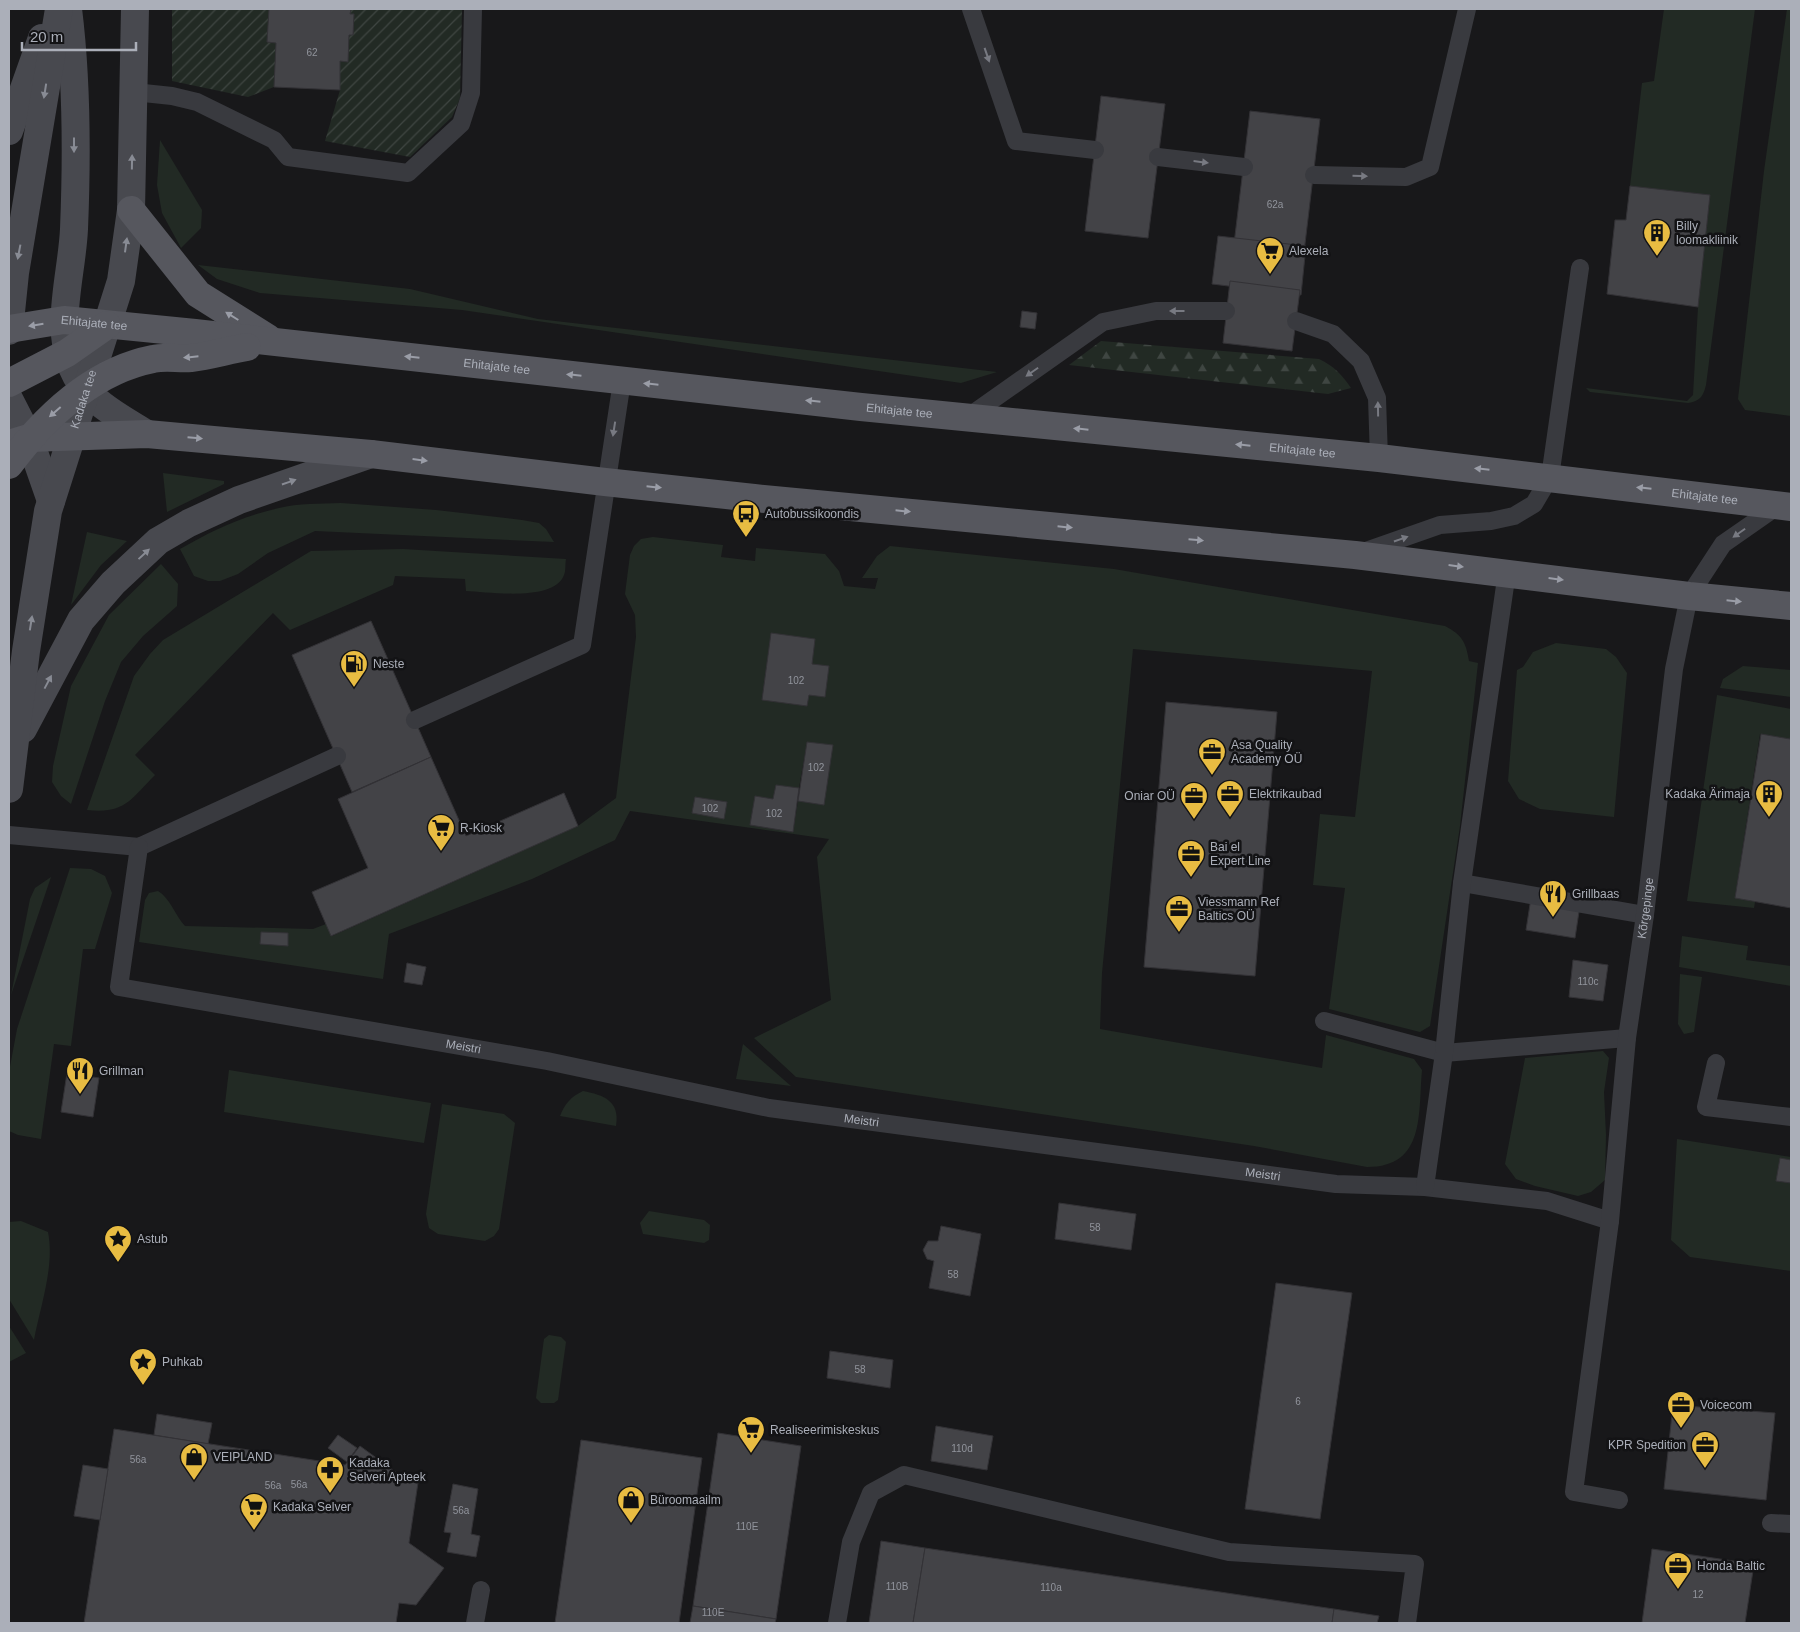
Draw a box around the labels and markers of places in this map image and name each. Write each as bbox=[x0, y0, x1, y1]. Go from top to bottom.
building icon: Billy loomakliinik bbox=[1642, 218, 1672, 257]
place label: Billy loomakliinik bbox=[1676, 219, 1739, 247]
supermarket icon: Alexela bbox=[1255, 236, 1285, 275]
place label: Alexela bbox=[1289, 244, 1329, 258]
bus stop icon: Autobussikoondis bbox=[731, 499, 761, 538]
place label: Autobussikoondis bbox=[765, 507, 859, 521]
fuel station icon: Neste bbox=[339, 649, 369, 688]
place label: Neste bbox=[373, 657, 405, 671]
office icon: Asa Quality Academy OÜ bbox=[1197, 737, 1227, 776]
place label: Asa Quality Academy OÜ bbox=[1231, 738, 1302, 766]
office icon: Elektrikaubad bbox=[1215, 779, 1245, 818]
building icon: Kadaka Ärimaja bbox=[1754, 779, 1784, 818]
office icon: Oniar OÜ bbox=[1179, 781, 1209, 820]
place label: Elektrikaubad bbox=[1249, 787, 1322, 801]
place label: Kadaka Ärimaja bbox=[1665, 787, 1750, 801]
place label: Oniar OÜ bbox=[1124, 789, 1175, 803]
supermarket icon: R-Kiosk bbox=[426, 813, 456, 852]
place label: R-Kiosk bbox=[460, 821, 503, 835]
office icon: Bai el Expert Line bbox=[1176, 839, 1206, 878]
place label: Bai el Expert Line bbox=[1210, 840, 1271, 868]
restaurant icon: Grillbaas bbox=[1538, 879, 1568, 918]
place label: Grillbaas bbox=[1572, 887, 1619, 901]
office icon: Viessmann Ref Baltics OÜ bbox=[1164, 894, 1194, 933]
place label: Viessmann Ref Baltics OÜ bbox=[1198, 895, 1280, 923]
restaurant icon: Grillman bbox=[65, 1056, 95, 1095]
place label: Grillman bbox=[99, 1064, 144, 1078]
place icon: Astub bbox=[103, 1224, 133, 1263]
place label: Astub bbox=[137, 1232, 168, 1246]
place icon: Puhkab bbox=[128, 1347, 158, 1386]
place label: Puhkab bbox=[162, 1355, 203, 1369]
office icon: Voicecom bbox=[1666, 1390, 1696, 1429]
place label: Voicecom bbox=[1700, 1398, 1752, 1412]
supermarket icon: Realiseerimiskeskus bbox=[736, 1415, 766, 1454]
place label: Realiseerimiskeskus bbox=[770, 1423, 879, 1437]
office icon: KPR Spedition bbox=[1690, 1430, 1720, 1469]
place label: KPR Spedition bbox=[1608, 1438, 1686, 1452]
shop icon: VEIPLAND bbox=[179, 1442, 209, 1481]
place label: VEIPLAND bbox=[213, 1450, 273, 1464]
pharmacy icon: Kadaka Selveri Apteek bbox=[315, 1455, 345, 1494]
place label: Kadaka Selveri Apteek bbox=[349, 1456, 427, 1484]
shop icon: Büroomaailm bbox=[616, 1485, 646, 1524]
supermarket icon: Kadaka Selver bbox=[239, 1492, 269, 1531]
place label: Büroomaailm bbox=[650, 1493, 721, 1507]
place label: Kadaka Selver bbox=[273, 1500, 351, 1514]
office icon: Honda Baltic bbox=[1663, 1551, 1693, 1590]
place label: Honda Baltic bbox=[1697, 1559, 1765, 1573]

